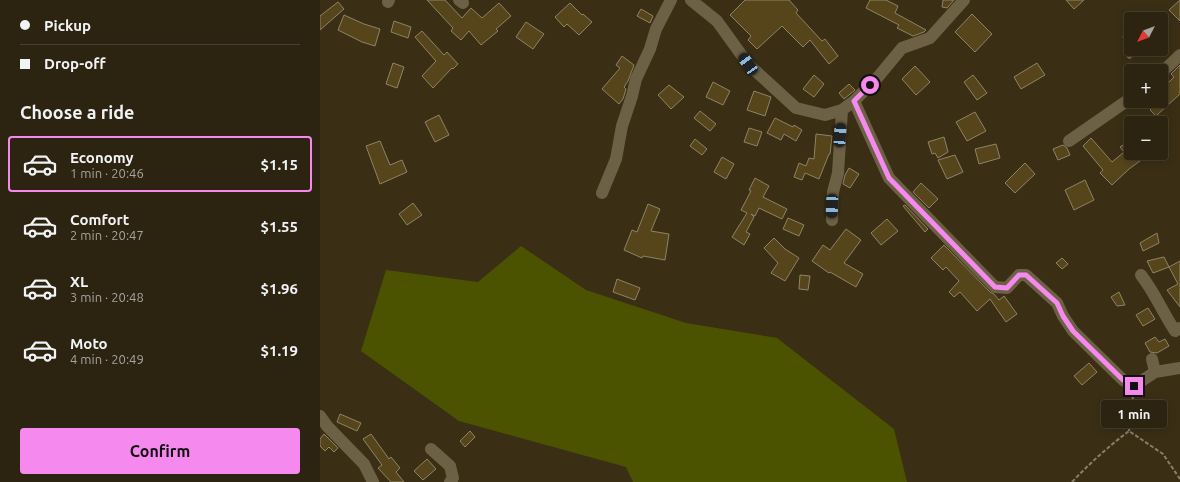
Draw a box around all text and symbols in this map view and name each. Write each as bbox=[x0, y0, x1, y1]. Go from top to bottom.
north arrow bbox=[1124, 12, 1168, 56]
map controls bbox=[1124, 12, 1168, 160]
text: Pickup bbox=[44, 17, 91, 34]
car bbox=[736, 51, 760, 77]
text: Drop-off bbox=[44, 55, 106, 72]
button: + bbox=[1124, 64, 1168, 108]
route start bbox=[861, 76, 879, 94]
text: Choose a ride bbox=[20, 102, 134, 122]
button: − bbox=[1124, 116, 1168, 160]
car bbox=[833, 123, 847, 147]
icon: car bbox=[22, 146, 58, 182]
text: Economy bbox=[70, 149, 134, 166]
text: $1.15 bbox=[260, 156, 298, 173]
text: 1 min · 20:46 bbox=[70, 166, 144, 180]
car bbox=[826, 194, 838, 218]
icon: car bbox=[22, 208, 58, 244]
text: Comfort bbox=[70, 211, 129, 228]
text: $1.55 bbox=[260, 218, 298, 235]
text: 2 min · 20:47 bbox=[70, 228, 144, 242]
icon: car bbox=[22, 270, 58, 306]
text: XL bbox=[70, 273, 88, 290]
text: $1.96 bbox=[260, 280, 298, 297]
text: 3 min · 20:48 bbox=[70, 290, 144, 304]
icon: car bbox=[22, 332, 58, 368]
text: Moto bbox=[70, 335, 108, 352]
text: $1.19 bbox=[260, 342, 298, 359]
text: 4 min · 20:49 bbox=[70, 352, 144, 366]
route end bbox=[1125, 377, 1143, 395]
callout: 1 min bbox=[1101, 400, 1167, 428]
text: 1 min bbox=[1118, 407, 1150, 421]
button: Confirm bbox=[20, 428, 300, 474]

